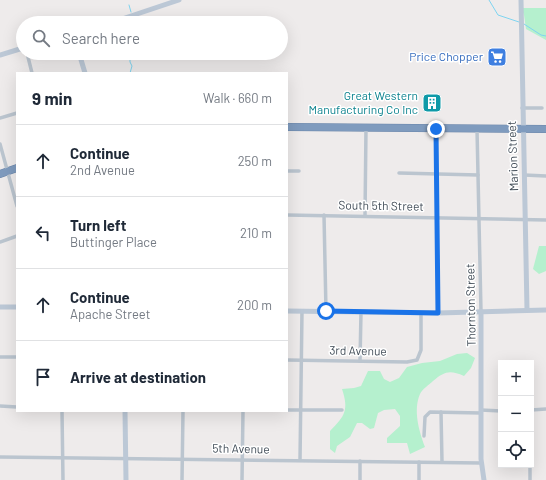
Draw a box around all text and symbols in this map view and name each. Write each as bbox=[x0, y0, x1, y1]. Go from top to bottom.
search box bbox=[16, 16, 288, 60]
icon: search bbox=[30, 27, 52, 49]
text: Search here bbox=[62, 29, 140, 47]
supermarket icon: Price Chopper bbox=[486, 46, 508, 68]
place label: Price Chopper bbox=[409, 49, 484, 63]
text: 9 min bbox=[32, 88, 72, 108]
place label: Great Western Manufacturing Co Inc bbox=[308, 88, 418, 116]
text: Walk · 660 m bbox=[203, 90, 272, 106]
building icon: Great Western Manufacturing Co Inc bbox=[421, 92, 443, 114]
route end bbox=[427, 120, 445, 138]
street label: Marion Street bbox=[504, 121, 520, 191]
text: Continue bbox=[70, 144, 130, 162]
icon: ahead bbox=[32, 150, 54, 172]
text: 250 m bbox=[238, 153, 272, 169]
text: 2nd Avenue bbox=[70, 162, 135, 178]
street label: South 5th Street bbox=[338, 197, 424, 213]
text: Turn left bbox=[70, 216, 126, 234]
icon: left bbox=[32, 222, 54, 244]
text: 210 m bbox=[240, 225, 272, 241]
text: Buttinger Place bbox=[70, 234, 157, 250]
street label: Thornton Street bbox=[462, 263, 478, 347]
text: Continue bbox=[70, 288, 130, 306]
icon: ahead bbox=[32, 294, 54, 316]
text: 200 m bbox=[237, 297, 272, 313]
route start bbox=[317, 302, 335, 320]
text: Apache Street bbox=[70, 306, 150, 322]
street label: 3rd Avenue bbox=[329, 342, 387, 358]
map controls bbox=[498, 360, 534, 468]
button: + bbox=[498, 360, 534, 396]
icon: arrive bbox=[32, 366, 54, 388]
text: Arrive at destination bbox=[70, 368, 206, 386]
button: − bbox=[498, 396, 534, 432]
button: locate bbox=[498, 432, 534, 468]
street label: 5th Avenue bbox=[212, 440, 270, 456]

